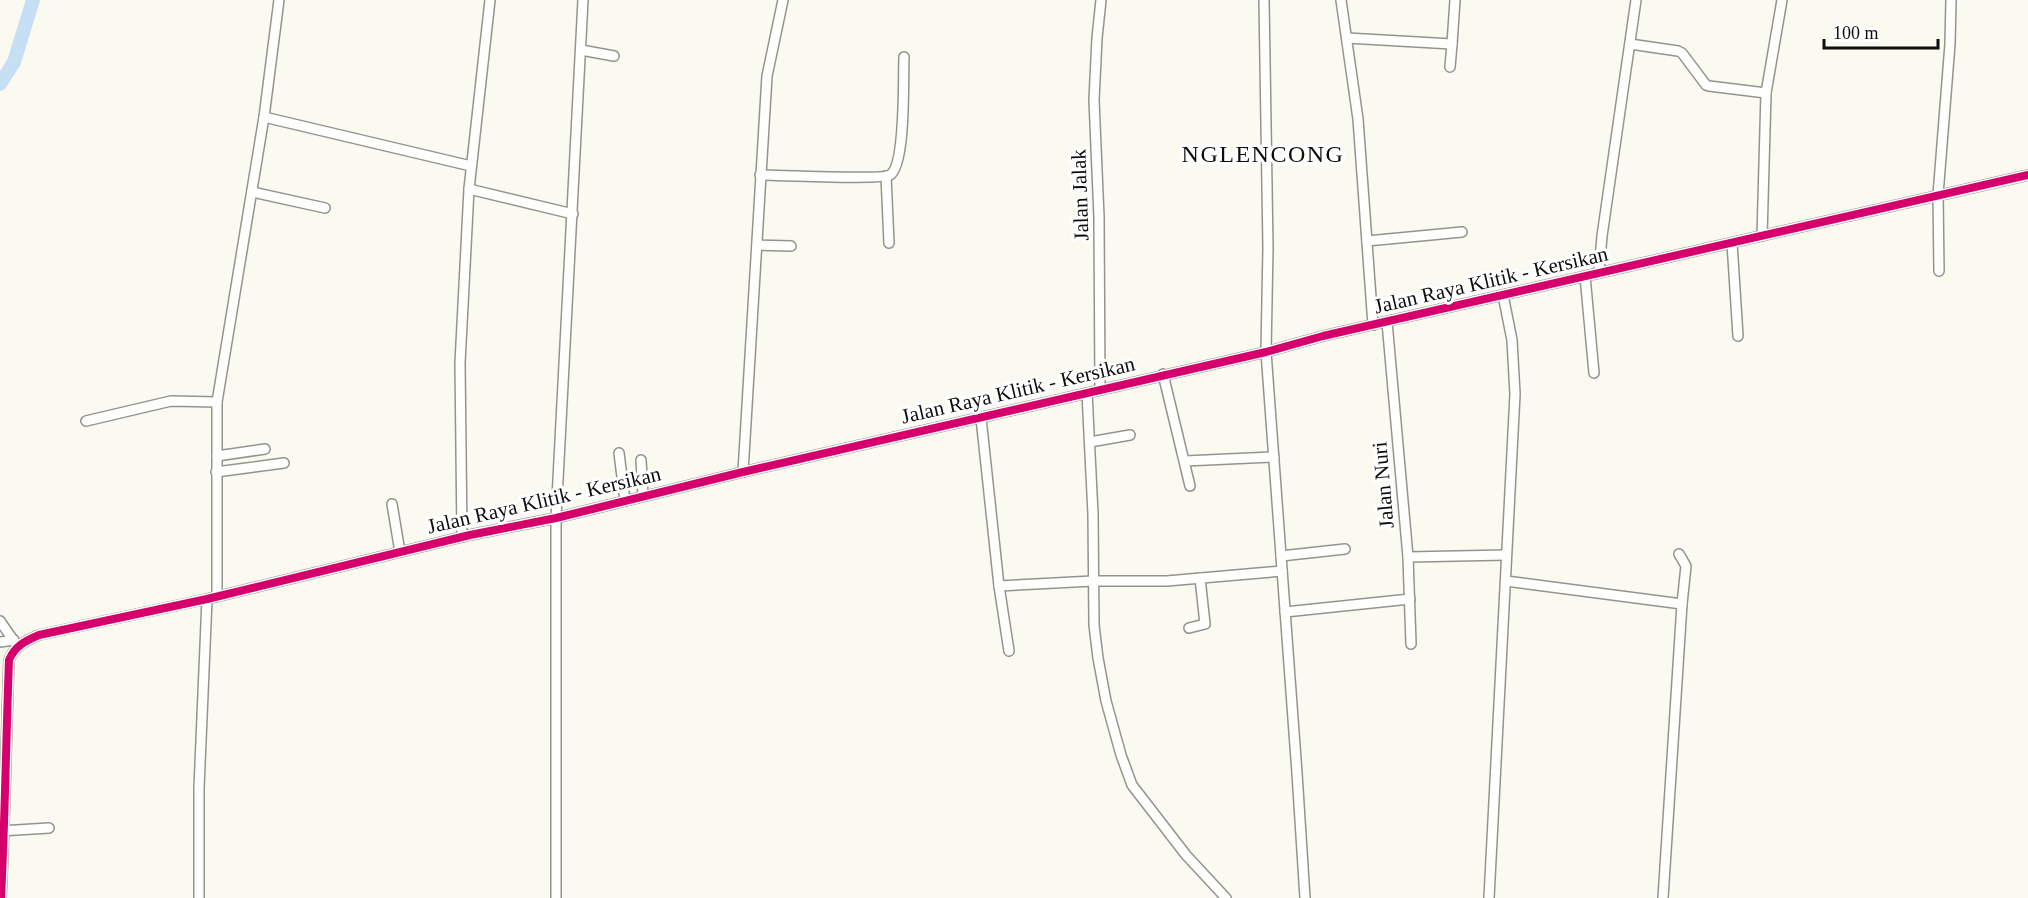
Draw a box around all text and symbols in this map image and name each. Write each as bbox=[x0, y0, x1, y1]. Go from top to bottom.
scale bar bbox=[1824, 12, 1938, 50]
text: 100 m bbox=[1833, 23, 1879, 43]
district label: NGLENCONG bbox=[1182, 141, 1344, 167]
street label: Jalan Jalak bbox=[1066, 148, 1094, 241]
street label: Jalan Raya Klitik - Kersikan bbox=[1372, 241, 1611, 319]
street label: Jalan Raya Klitik - Kersikan bbox=[899, 351, 1138, 429]
street label: Jalan Nuri bbox=[1367, 441, 1399, 529]
street label: Jalan Raya Klitik - Kersikan bbox=[425, 461, 664, 539]

